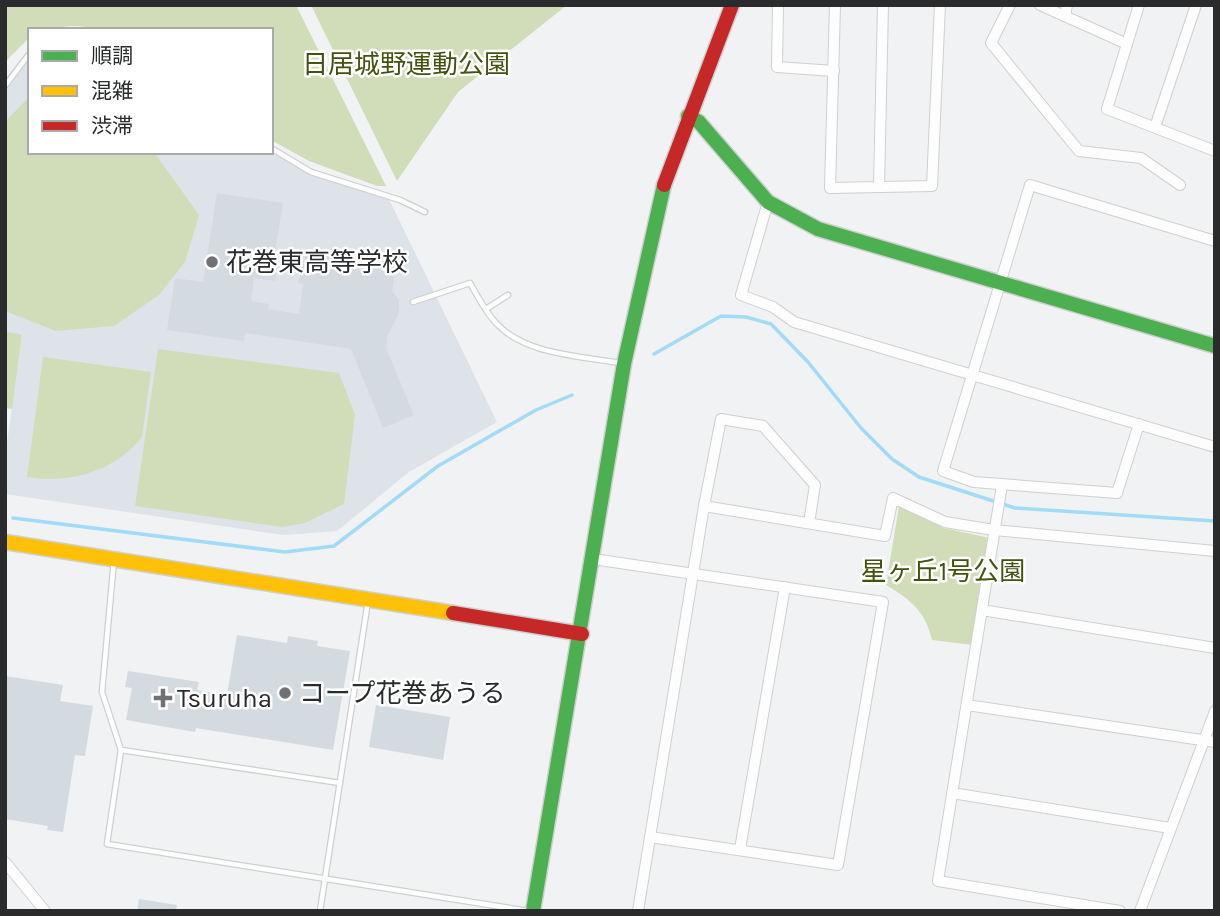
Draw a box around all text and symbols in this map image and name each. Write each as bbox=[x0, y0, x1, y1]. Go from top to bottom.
legend bbox=[28, 28, 273, 154]
text: 順調 bbox=[91, 44, 133, 68]
park label: 日居城野運動公園 bbox=[302, 49, 510, 80]
text: 混雑 bbox=[91, 79, 133, 103]
text: 渋滞 bbox=[91, 114, 133, 138]
place label: 花巻東高等学校 bbox=[226, 247, 408, 278]
marker: 花巻東高等学校 bbox=[204, 254, 220, 270]
park label: 星ヶ丘1号公園 bbox=[861, 556, 1025, 587]
place label: コープ花巻あうる bbox=[299, 678, 505, 709]
place label: Tsuruha bbox=[177, 683, 272, 714]
marker: コープ花巻あうる bbox=[277, 685, 293, 701]
marker: Tsuruha bbox=[155, 690, 171, 706]

